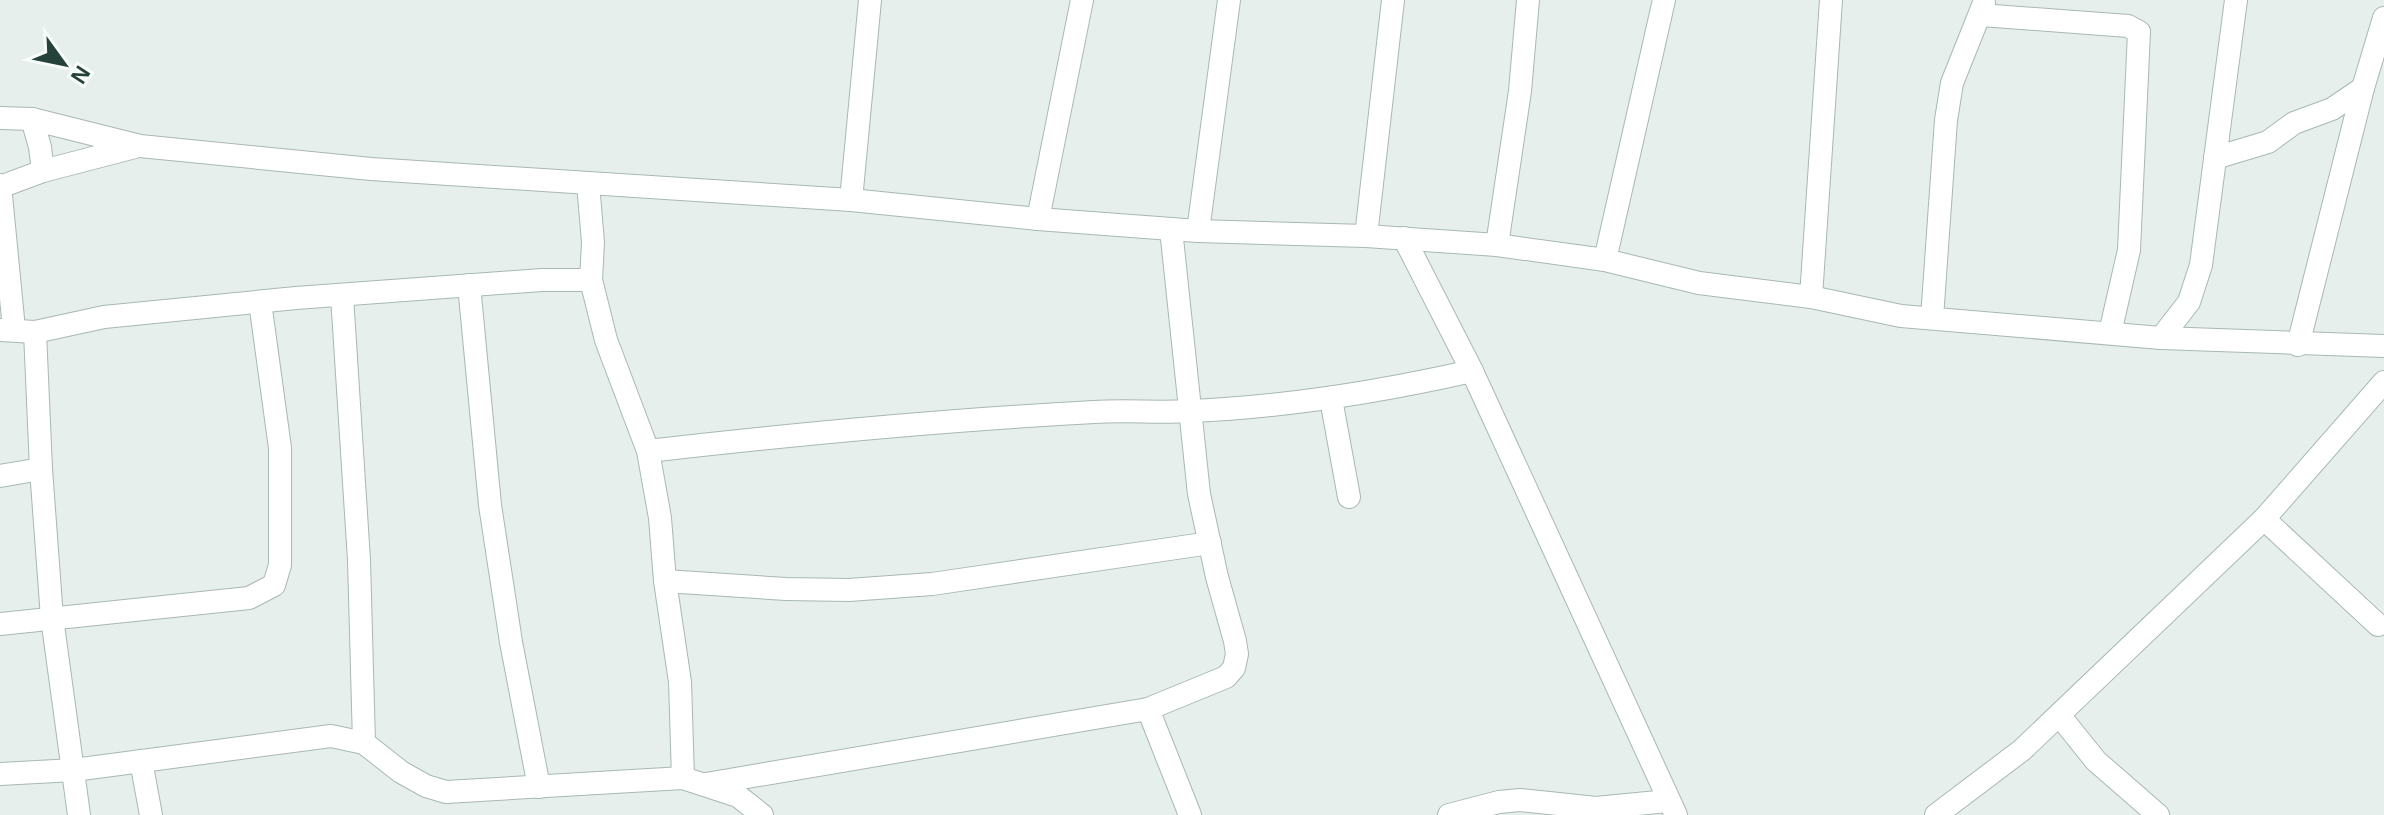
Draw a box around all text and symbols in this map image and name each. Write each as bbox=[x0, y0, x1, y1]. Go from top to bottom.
north arrow bbox=[24, 24, 104, 104]
text: N bbox=[66, 61, 95, 88]

